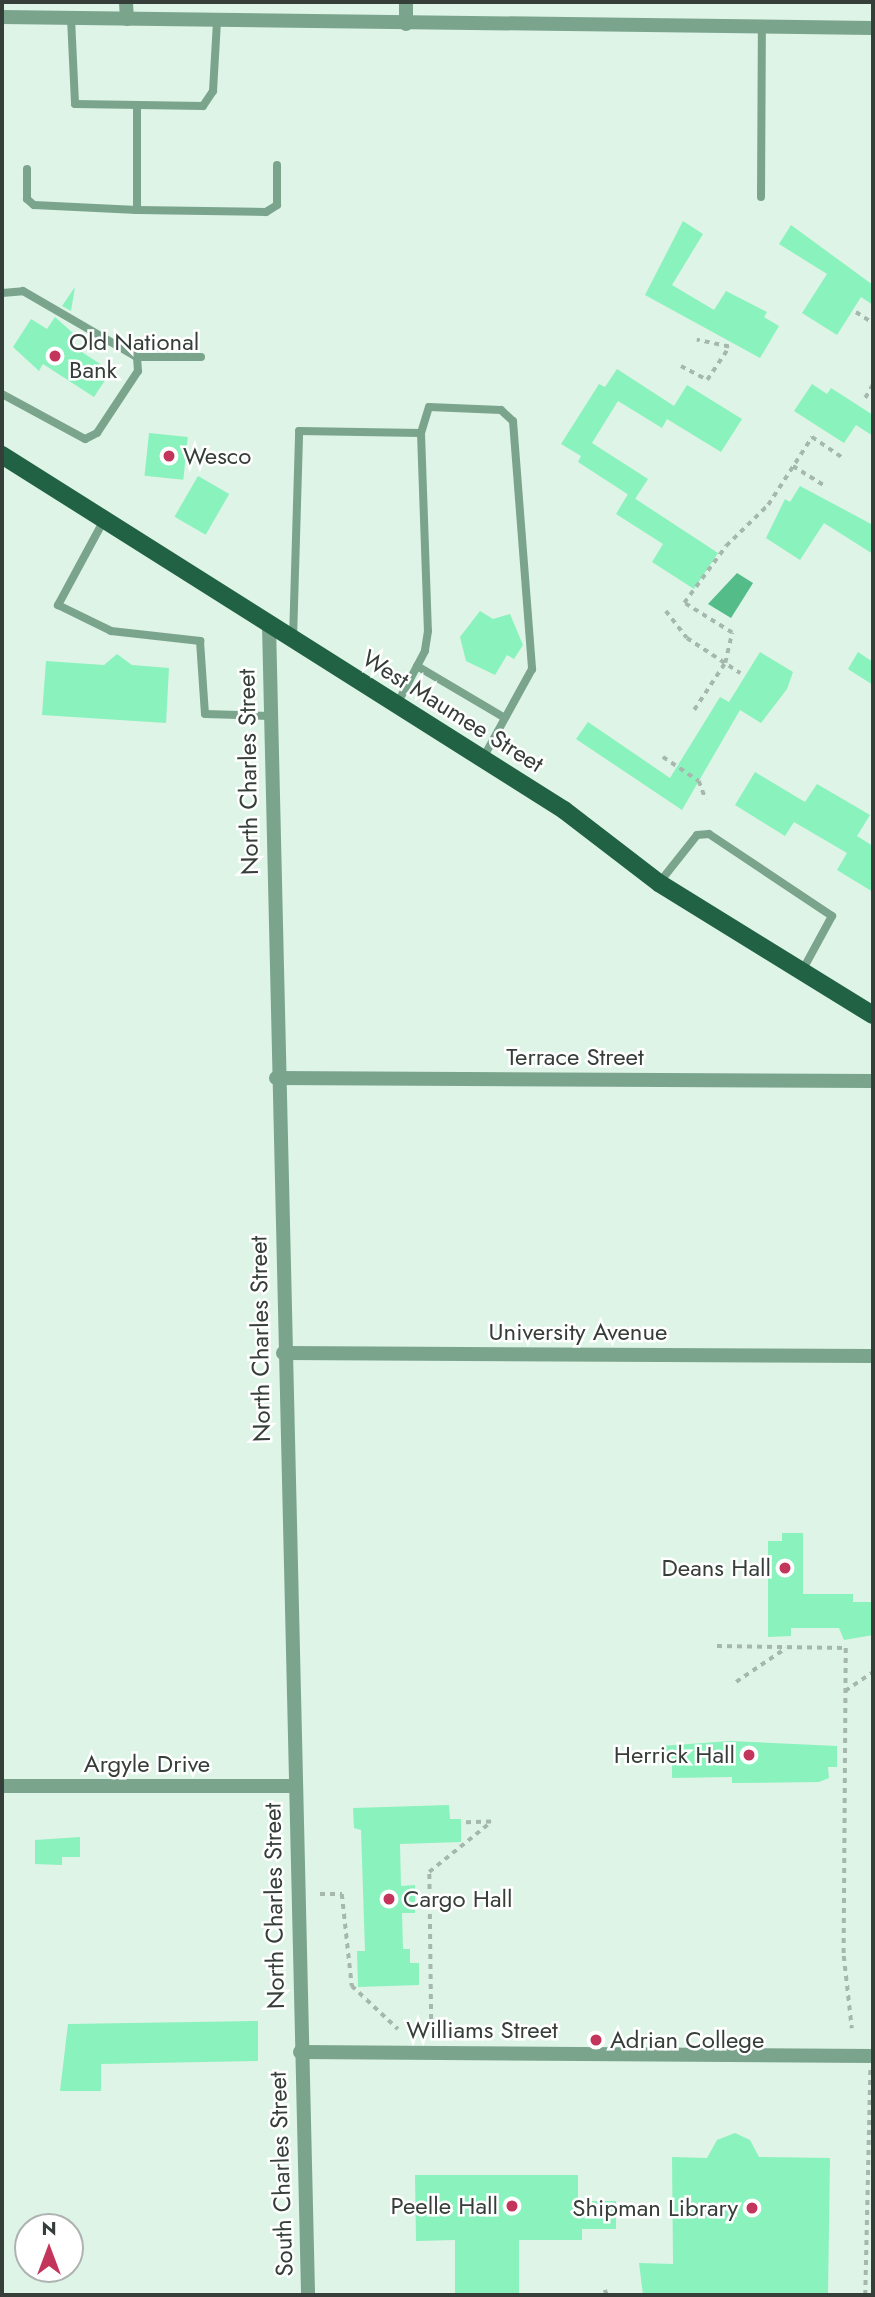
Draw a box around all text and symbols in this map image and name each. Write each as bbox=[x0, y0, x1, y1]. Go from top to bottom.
place label: Old National Bank bbox=[69, 328, 199, 384]
marker: Old National Bank bbox=[47, 348, 63, 364]
place label: Wesco bbox=[183, 442, 251, 470]
marker: Wesco bbox=[161, 448, 177, 464]
street label: West Maumee Street bbox=[357, 644, 549, 778]
street label: North Charles Street bbox=[232, 669, 264, 875]
street label: Terrace Street bbox=[506, 1043, 644, 1071]
street label: North Charles Street bbox=[244, 1236, 276, 1442]
street label: University Avenue bbox=[489, 1318, 667, 1346]
place label: Deans Hall bbox=[662, 1554, 771, 1582]
marker: Deans Hall bbox=[777, 1560, 793, 1576]
place label: Herrick Hall bbox=[614, 1741, 735, 1769]
marker: Herrick Hall bbox=[741, 1747, 757, 1763]
street label: Argyle Drive bbox=[84, 1750, 210, 1778]
street label: North Charles Street bbox=[258, 1803, 290, 2009]
place label: Cargo Hall bbox=[403, 1885, 513, 1913]
marker: Cargo Hall bbox=[381, 1891, 397, 1907]
street label: Williams Street bbox=[406, 2016, 558, 2044]
place label: Adrian College bbox=[610, 2026, 764, 2054]
marker: Adrian College bbox=[588, 2032, 604, 2048]
street label: South Charles Street bbox=[263, 2071, 299, 2277]
place label: Peelle Hall bbox=[391, 2192, 498, 2220]
place label: Shipman Library bbox=[572, 2194, 738, 2222]
marker: Peelle Hall bbox=[504, 2198, 520, 2214]
marker: Shipman Library bbox=[744, 2200, 760, 2216]
north arrow bbox=[14, 2213, 84, 2283]
text: N bbox=[41, 2215, 57, 2242]

